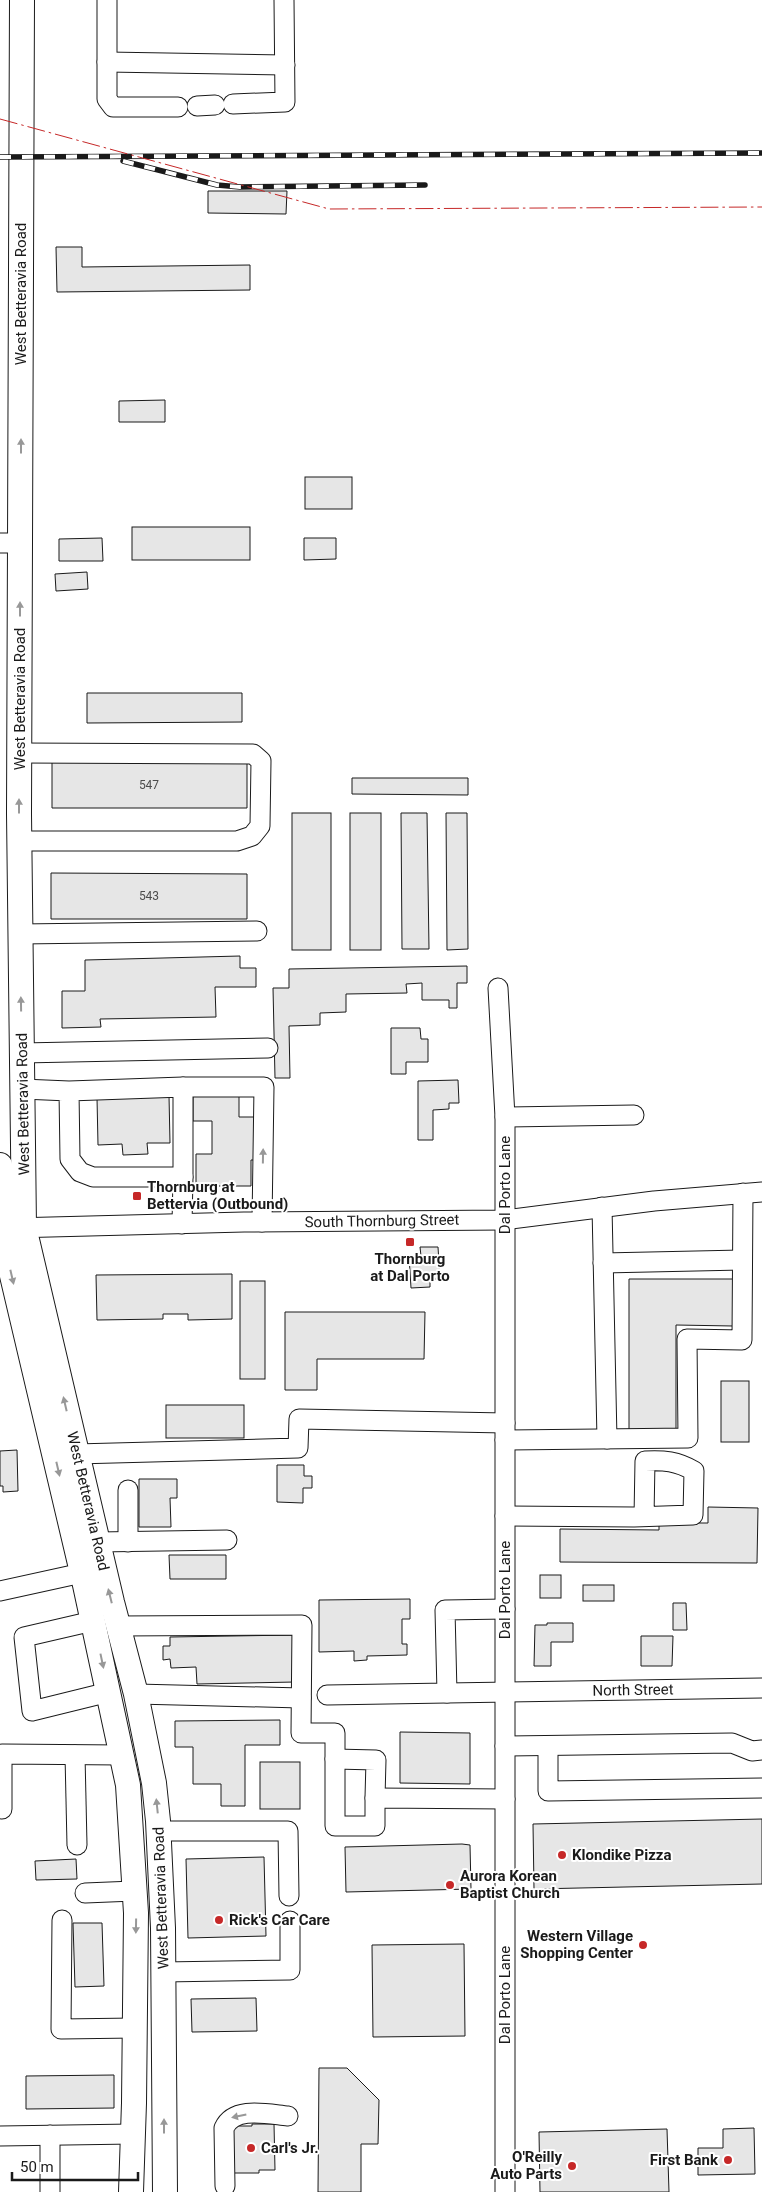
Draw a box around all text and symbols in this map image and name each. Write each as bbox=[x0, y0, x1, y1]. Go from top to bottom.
street label: West Betteravia Road bbox=[12, 223, 30, 365]
one-way arrow bbox=[17, 438, 25, 454]
one-way arrow bbox=[16, 600, 24, 616]
street label: West Betteravia Road bbox=[11, 628, 29, 770]
house number: 547 bbox=[139, 778, 159, 792]
one-way arrow bbox=[15, 798, 23, 814]
house number: 543 bbox=[139, 889, 159, 903]
one-way arrow bbox=[17, 995, 25, 1011]
street label: West Betteravia Road bbox=[13, 1033, 33, 1175]
street label: Dal Porto Lane bbox=[496, 1136, 514, 1234]
one-way arrow bbox=[259, 1148, 267, 1164]
place label: Thornburg at Bettervia (Outbound) bbox=[147, 1178, 288, 1213]
marker: Thornburg at Bettervia (Outbound) bbox=[131, 1190, 143, 1202]
street label: South Thornburg Street bbox=[304, 1211, 460, 1231]
marker: Thornburg at Dal Porto bbox=[404, 1236, 416, 1248]
place label: Thornburg at Dal Porto bbox=[370, 1250, 450, 1285]
one-way arrow bbox=[8, 1269, 16, 1284]
one-way arrow bbox=[61, 1397, 69, 1412]
street label: West Betteravia Road bbox=[63, 1430, 113, 1572]
one-way arrow bbox=[54, 1461, 62, 1476]
street label: Dal Porto Lane bbox=[496, 1541, 514, 1639]
one-way arrow bbox=[106, 1589, 114, 1604]
one-way arrow bbox=[98, 1654, 106, 1669]
street label: North Street bbox=[592, 1680, 674, 1700]
one-way arrow bbox=[153, 1798, 161, 1814]
street label: West Betteravia Road bbox=[150, 1826, 172, 1970]
place label: Klondike Pizza bbox=[572, 1846, 671, 1864]
marker: Klondike Pizza bbox=[556, 1849, 568, 1861]
place label: Aurora Korean Baptist Church bbox=[460, 1867, 560, 1902]
marker: Aurora Korean Baptist Church bbox=[444, 1879, 456, 1891]
place label: Rick's Car Care bbox=[229, 1911, 330, 1929]
marker: Rick's Car Care bbox=[213, 1914, 225, 1926]
one-way arrow bbox=[132, 1918, 140, 1934]
place label: Western Village Shopping Center bbox=[520, 1927, 633, 1962]
marker: Western Village Shopping Center bbox=[637, 1939, 649, 1951]
street label: Dal Porto Lane bbox=[496, 1946, 514, 2044]
one-way arrow bbox=[231, 2112, 247, 2120]
one-way arrow bbox=[160, 2118, 168, 2134]
place label: Carl's Jr. bbox=[261, 2139, 319, 2157]
marker: Carl's Jr. bbox=[245, 2142, 257, 2154]
place label: O'Reilly Auto Parts bbox=[490, 2148, 562, 2183]
scale bar bbox=[12, 2150, 139, 2182]
place label: First Bank bbox=[650, 2151, 719, 2169]
marker: First Bank bbox=[722, 2154, 734, 2166]
text: 50 m bbox=[20, 2158, 54, 2176]
marker: O'Reilly Auto Parts bbox=[566, 2160, 578, 2172]

